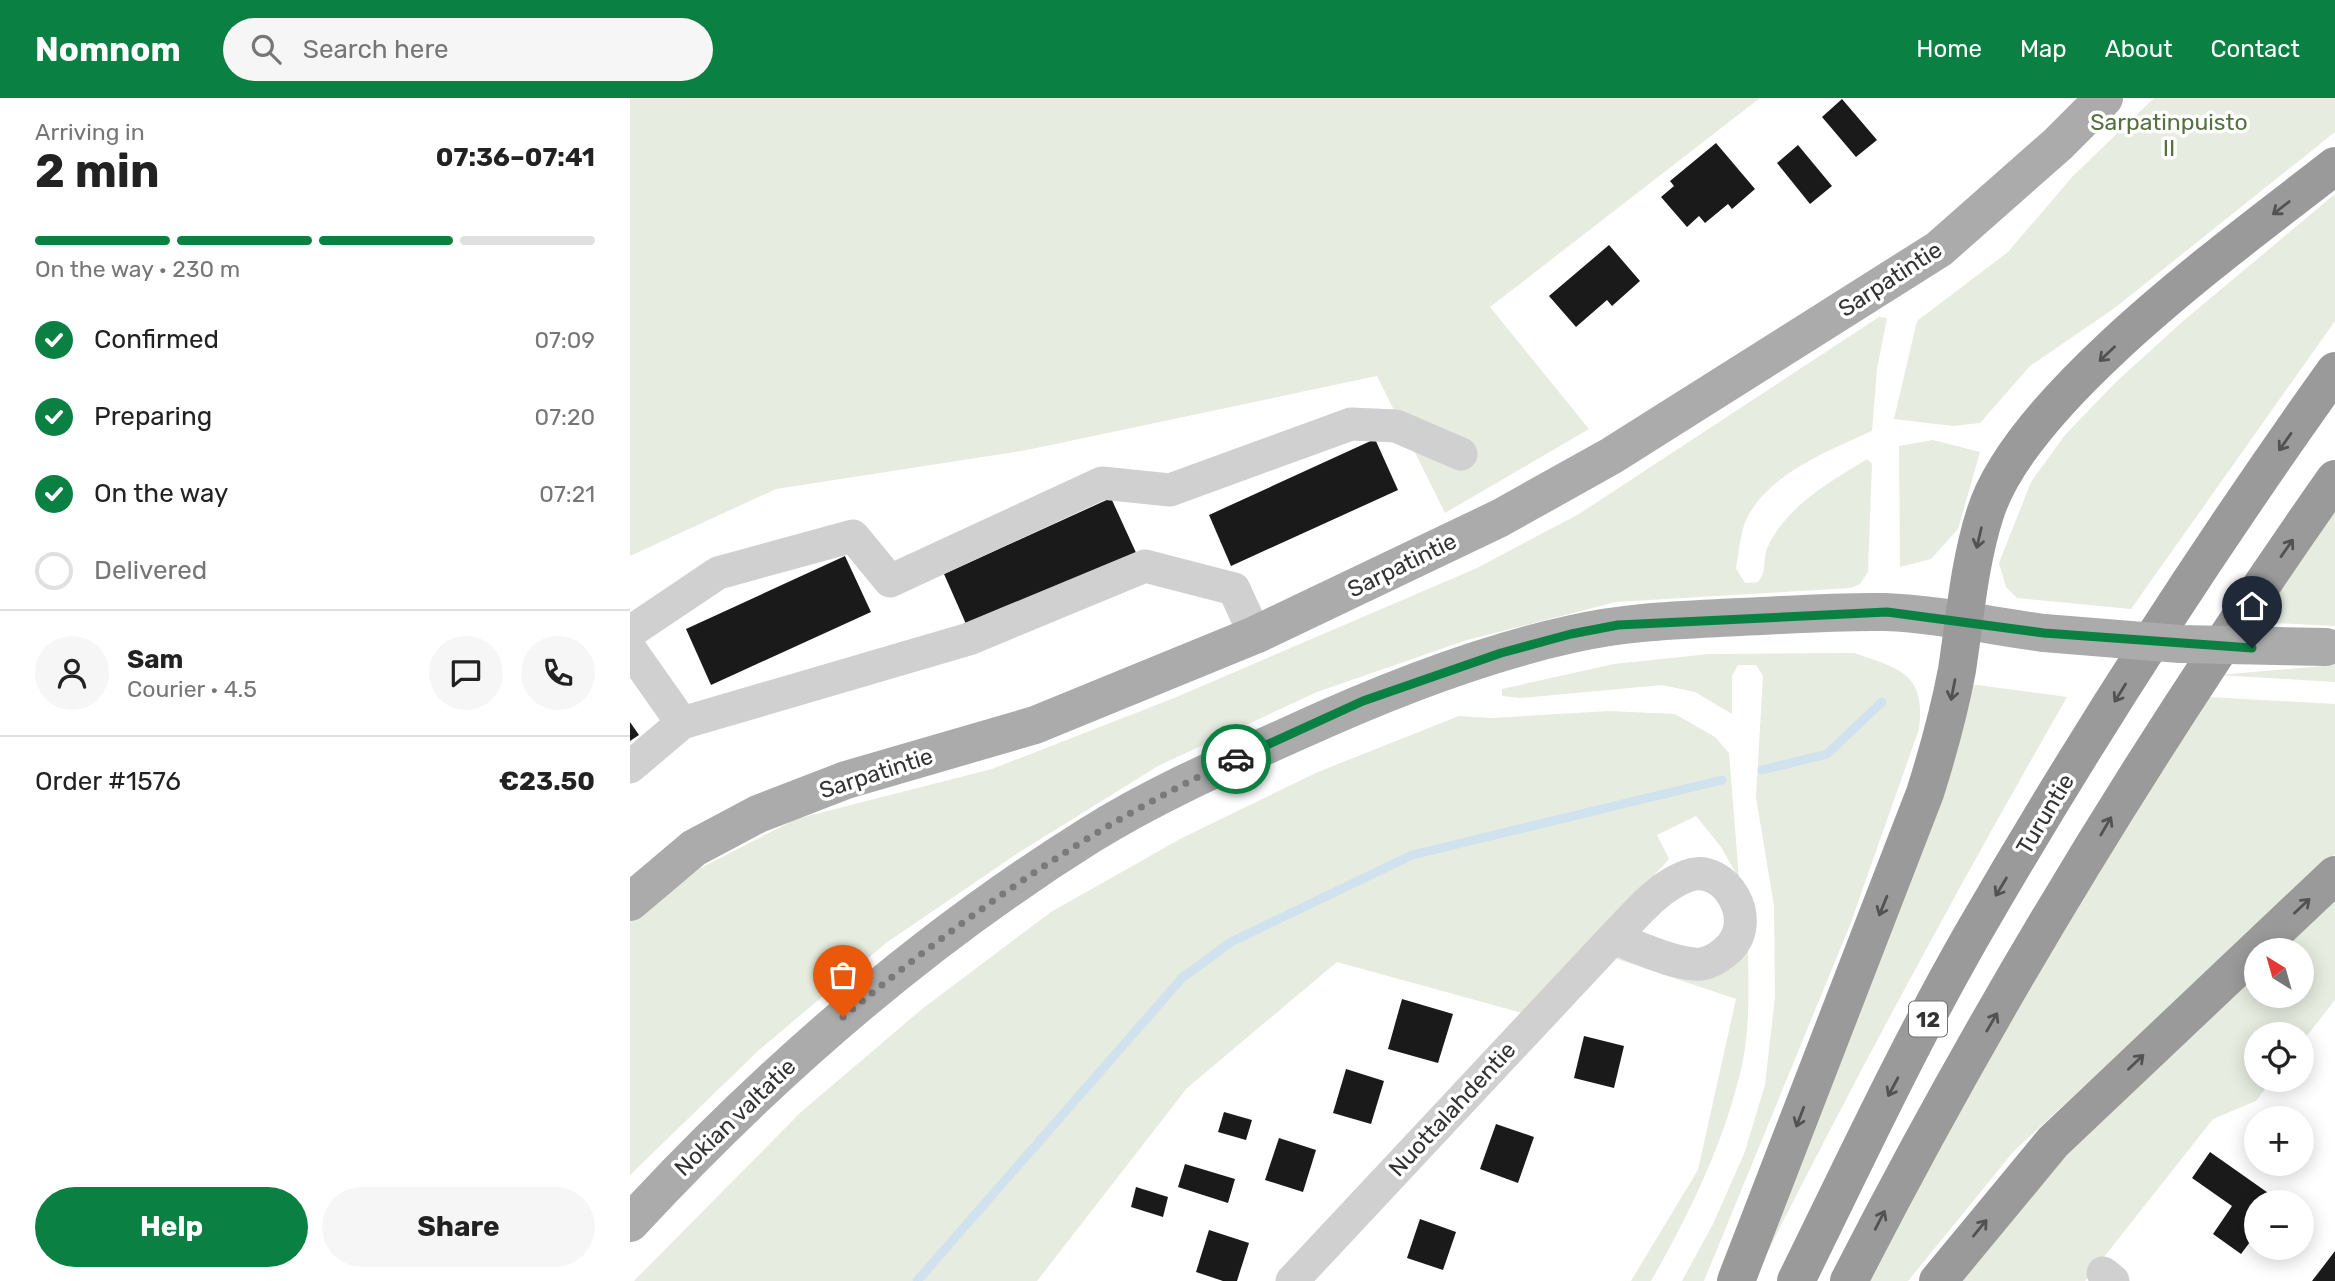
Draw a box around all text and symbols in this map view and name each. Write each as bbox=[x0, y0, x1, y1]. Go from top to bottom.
search box bbox=[223, 18, 713, 81]
text: Nomnom bbox=[35, 30, 181, 69]
icon: search bbox=[247, 30, 285, 68]
text: Search here bbox=[303, 34, 449, 65]
text: Home bbox=[1916, 35, 1982, 63]
text: Map bbox=[2020, 35, 2067, 63]
text: About bbox=[2105, 35, 2173, 63]
text: Contact bbox=[2211, 35, 2300, 63]
park label: Sarpatinpuisto II bbox=[2090, 108, 2248, 162]
text: Arriving in bbox=[35, 118, 145, 146]
text: 07:36–07:41 bbox=[436, 142, 595, 173]
text: 2 min bbox=[35, 144, 160, 199]
one-way arrow bbox=[2273, 201, 2291, 216]
street label: Sarpatintie bbox=[1833, 235, 1947, 323]
text: On the way · 230 m bbox=[35, 255, 240, 283]
icon: check bbox=[35, 321, 73, 359]
text: Confirmed bbox=[94, 324, 219, 355]
text: 07:09 bbox=[534, 326, 595, 354]
one-way arrow bbox=[2099, 346, 2116, 363]
icon: check bbox=[35, 398, 73, 436]
text: Preparing bbox=[94, 401, 212, 432]
text: 07:20 bbox=[535, 403, 595, 431]
one-way arrow bbox=[2278, 432, 2292, 451]
icon: check bbox=[35, 475, 73, 513]
text: On the way bbox=[94, 478, 228, 509]
text: 07:21 bbox=[539, 480, 595, 508]
one-way arrow bbox=[1972, 526, 1986, 549]
street label: Sarpatintie bbox=[1343, 527, 1461, 603]
one-way arrow bbox=[2280, 539, 2294, 558]
text: Delivered bbox=[94, 555, 207, 586]
pin bbox=[2222, 576, 2282, 648]
icon: home bbox=[2233, 587, 2271, 625]
button: person bbox=[35, 636, 109, 710]
button: chat bbox=[429, 636, 503, 710]
button: phone bbox=[521, 636, 595, 710]
text: Sam bbox=[127, 644, 183, 675]
text: Courier · 4.5 bbox=[127, 675, 257, 703]
one-way arrow bbox=[1945, 678, 1959, 701]
one-way arrow bbox=[2112, 683, 2127, 702]
courier bbox=[1201, 724, 1271, 794]
icon: car bbox=[1217, 740, 1255, 778]
street label: Sarpatintie bbox=[816, 741, 936, 805]
text: Order #1576 bbox=[35, 766, 181, 797]
text: €23.50 bbox=[499, 766, 595, 797]
street label: Turuntie bbox=[2010, 769, 2080, 859]
one-way arrow bbox=[2100, 816, 2114, 836]
one-way arrow bbox=[1994, 876, 2008, 896]
one-way arrow bbox=[1876, 894, 1889, 916]
one-way arrow bbox=[2293, 898, 2310, 915]
north arrow bbox=[2244, 938, 2314, 1008]
map controls bbox=[2244, 938, 2314, 1260]
pin bbox=[813, 945, 873, 1017]
icon: bag bbox=[824, 956, 862, 994]
road number: 12 bbox=[1909, 1002, 1947, 1037]
one-way arrow bbox=[1985, 1012, 1999, 1032]
button: locate bbox=[2244, 1022, 2314, 1092]
street label: Nuottalahdentie bbox=[1383, 1036, 1521, 1182]
street label: Nokian valtatie bbox=[668, 1052, 802, 1182]
one-way arrow bbox=[2127, 1053, 2144, 1070]
one-way arrow bbox=[1885, 1076, 1899, 1096]
one-way arrow bbox=[1792, 1106, 1805, 1128]
button: + bbox=[2244, 1106, 2314, 1176]
button: Help bbox=[35, 1187, 308, 1267]
button: Share bbox=[322, 1187, 595, 1267]
button: − bbox=[2244, 1190, 2314, 1260]
one-way arrow bbox=[1874, 1210, 1887, 1231]
one-way arrow bbox=[1973, 1219, 1988, 1237]

